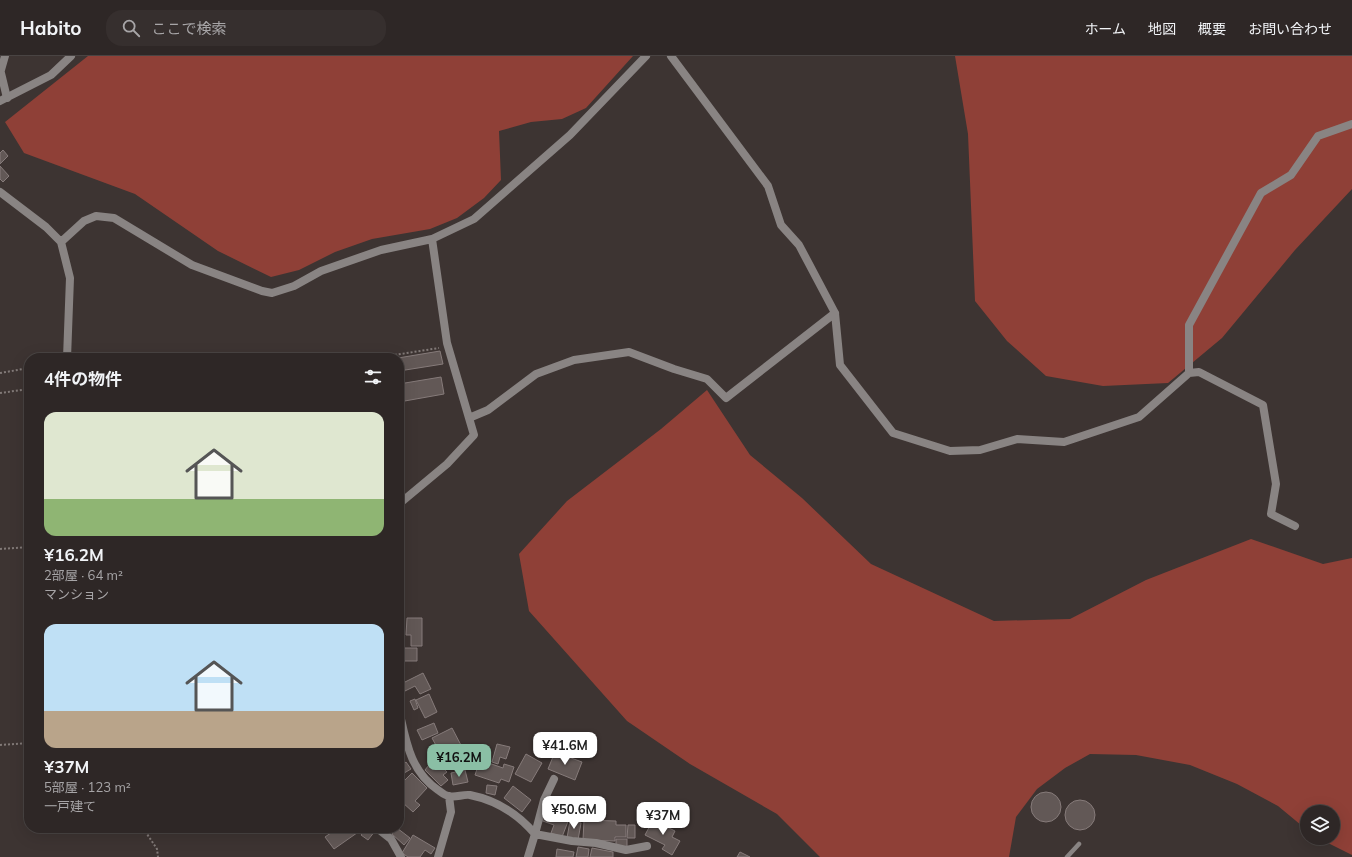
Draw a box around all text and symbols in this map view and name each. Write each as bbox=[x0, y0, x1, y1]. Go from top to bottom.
search box bbox=[106, 10, 386, 46]
text: Habito bbox=[20, 16, 82, 40]
icon: search bbox=[120, 17, 142, 39]
text: ここで検索 bbox=[152, 19, 227, 38]
text: ホーム bbox=[1084, 20, 1126, 38]
text: 地図 bbox=[1148, 20, 1176, 38]
text: 概要 bbox=[1198, 20, 1226, 38]
text: お問い合わせ bbox=[1248, 20, 1332, 38]
icon: filters bbox=[362, 366, 384, 388]
text: 4件の物件 bbox=[44, 368, 122, 389]
icon: home bbox=[178, 438, 250, 510]
text: ¥16.2M bbox=[44, 544, 104, 565]
text: 2部屋 · 64 m² bbox=[44, 567, 123, 583]
text: マンション bbox=[44, 586, 109, 602]
icon: home bbox=[178, 650, 250, 722]
pin: ¥41.6M bbox=[532, 732, 598, 766]
text: ¥41.6M bbox=[542, 737, 588, 753]
pin: ¥16.2M bbox=[426, 744, 492, 778]
text: ¥16.2M bbox=[436, 749, 482, 765]
text: ¥37M bbox=[44, 756, 89, 777]
text: 5部屋 · 123 m² bbox=[44, 779, 131, 795]
pin: ¥50.6M bbox=[541, 796, 607, 830]
text: 一戸建て bbox=[44, 798, 96, 814]
text: ¥50.6M bbox=[551, 801, 597, 817]
pin: ¥37M bbox=[639, 802, 687, 836]
map controls bbox=[1300, 805, 1340, 845]
button: layers bbox=[1300, 805, 1340, 845]
text: ¥37M bbox=[646, 807, 680, 823]

